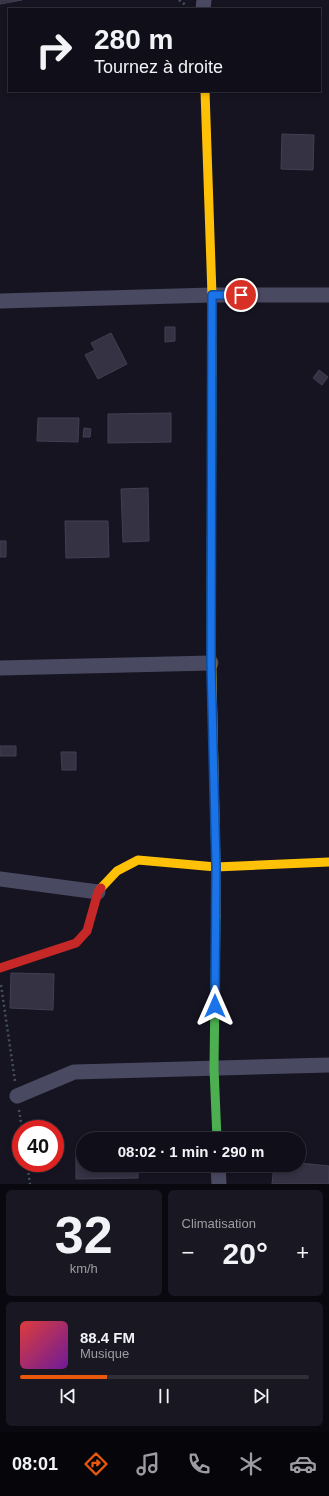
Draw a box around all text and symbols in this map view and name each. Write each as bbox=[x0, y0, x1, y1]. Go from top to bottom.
icon: right bbox=[28, 24, 80, 76]
text: 280 m bbox=[94, 24, 173, 55]
text: Tournez à droite bbox=[94, 57, 223, 77]
pin bbox=[224, 278, 258, 312]
icon: arrive bbox=[230, 284, 252, 306]
position arrow bbox=[194, 985, 236, 1027]
speed limit sign: 40 bbox=[12, 1120, 64, 1172]
text: 08:02 · 1 min · 290 m bbox=[118, 1143, 264, 1160]
text: 32 bbox=[55, 1206, 113, 1264]
text: Climatisation bbox=[182, 1216, 256, 1231]
text: 20° bbox=[223, 1237, 268, 1270]
text: − bbox=[182, 1240, 194, 1265]
text: + bbox=[296, 1240, 309, 1265]
text: km/h bbox=[70, 1261, 98, 1276]
text: 88.4 FM bbox=[80, 1329, 135, 1346]
text: Musique bbox=[80, 1346, 129, 1361]
icon: previous bbox=[57, 1385, 79, 1407]
icon: pause bbox=[153, 1385, 175, 1407]
icon: next bbox=[250, 1385, 272, 1407]
icon: directions bbox=[82, 1450, 110, 1478]
icon: music bbox=[134, 1450, 162, 1478]
icon: phone bbox=[185, 1450, 213, 1478]
icon: climate bbox=[237, 1450, 265, 1478]
icon: car bbox=[289, 1450, 317, 1478]
text: 08:01 bbox=[12, 1454, 58, 1474]

